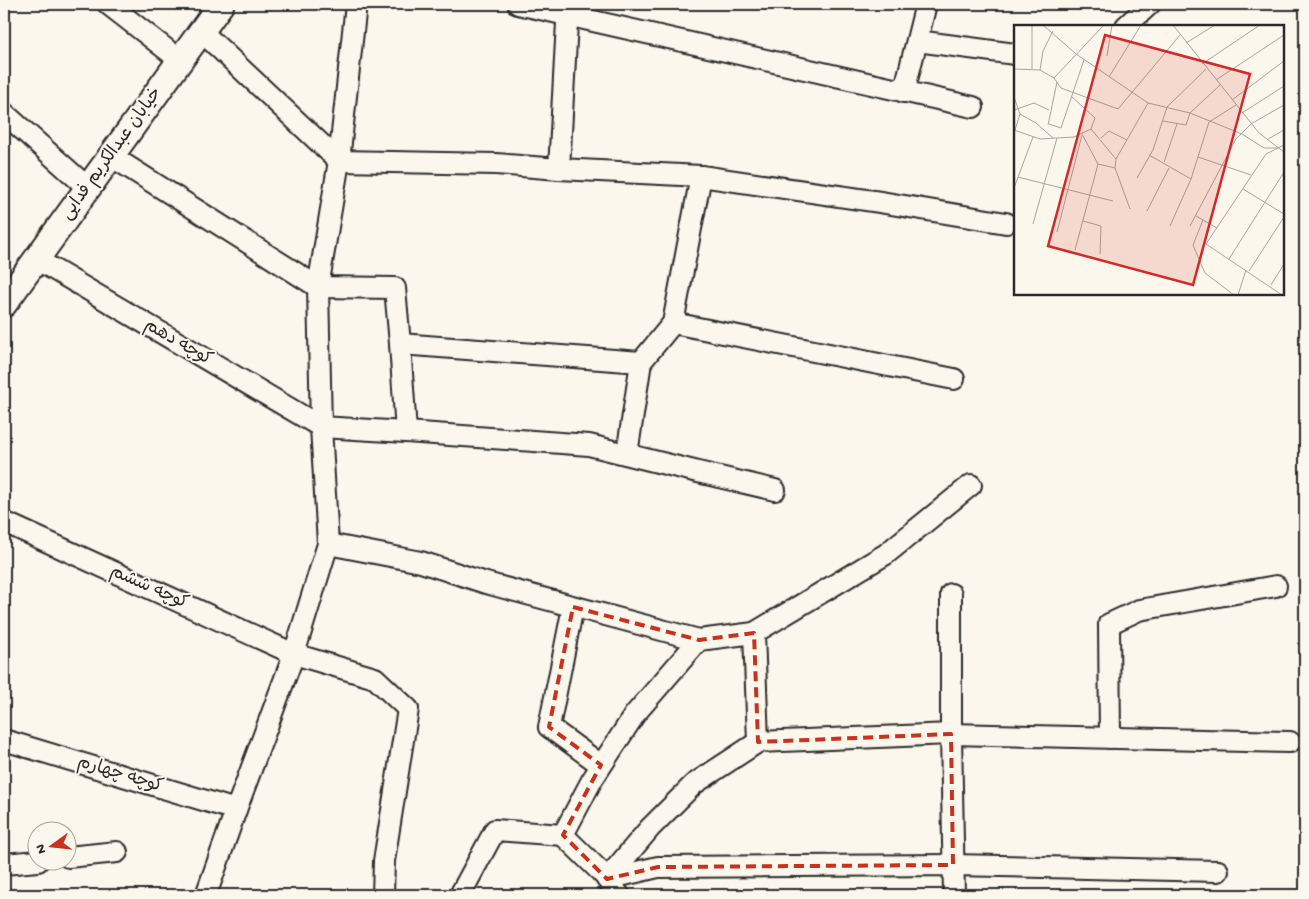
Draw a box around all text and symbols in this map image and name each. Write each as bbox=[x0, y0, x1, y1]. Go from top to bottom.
inset map bbox=[1014, 25, 1284, 295]
street label: خیابان عبدالکریم فدایی bbox=[57, 84, 168, 225]
street label: کوچه دهم bbox=[140, 315, 216, 372]
street label: کوچه ششم bbox=[106, 561, 192, 616]
street label: کوچه چهارم bbox=[74, 752, 166, 799]
north arrow bbox=[28, 822, 78, 872]
text: N bbox=[32, 842, 51, 855]

